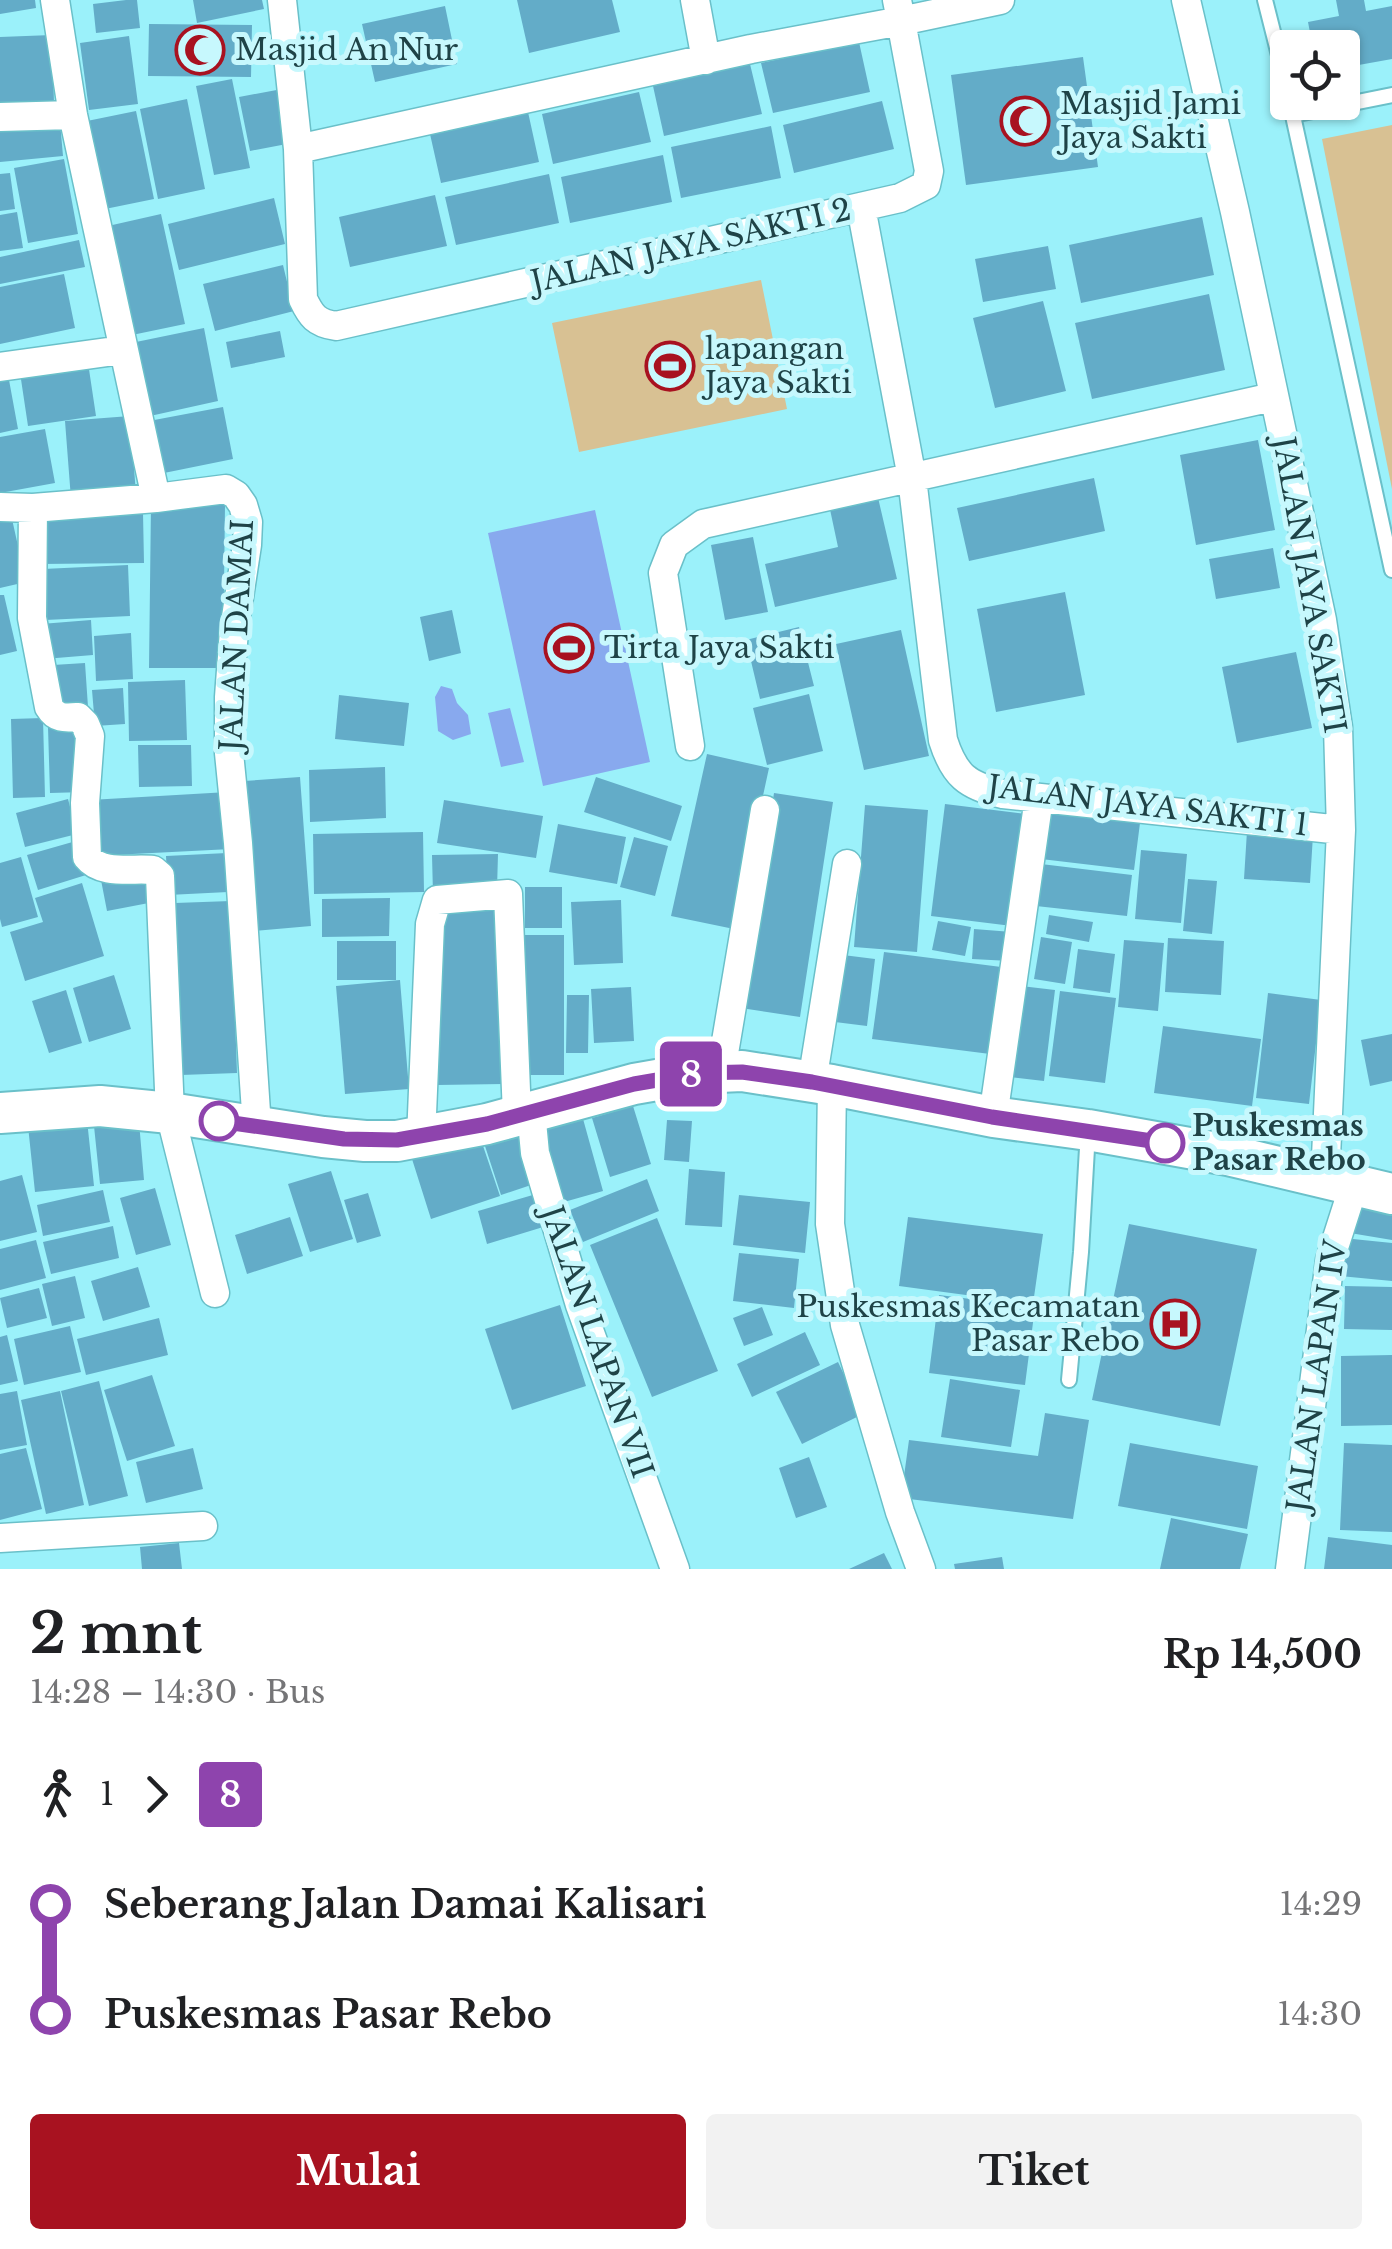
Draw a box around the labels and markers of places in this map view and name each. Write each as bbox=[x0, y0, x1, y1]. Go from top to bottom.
mosque icon: Masjid An Nur bbox=[174, 24, 226, 76]
place label: Masjid An Nur bbox=[235, 31, 459, 68]
place label: Masjid Jami Jaya Sakti bbox=[1056, 85, 1241, 156]
mosque icon: Masjid Jami Jaya Sakti bbox=[999, 95, 1051, 147]
place label: lapangan Jaya Sakti bbox=[701, 330, 852, 401]
sports icon: lapangan Jaya Sakti bbox=[644, 340, 696, 392]
sports icon: Tirta Jaya Sakti bbox=[543, 622, 595, 674]
place label: Tirta Jaya Sakti bbox=[604, 629, 835, 666]
unlabelled marker bbox=[200, 1102, 238, 1140]
place label: Puskesmas Pasar Rebo bbox=[1192, 1107, 1366, 1178]
marker: Puskesmas Pasar Rebo bbox=[1146, 1124, 1184, 1162]
place label: Puskesmas Kecamatan Pasar Rebo bbox=[796, 1288, 1140, 1359]
hospital icon: Puskesmas Kecamatan Pasar Rebo bbox=[1149, 1298, 1201, 1350]

